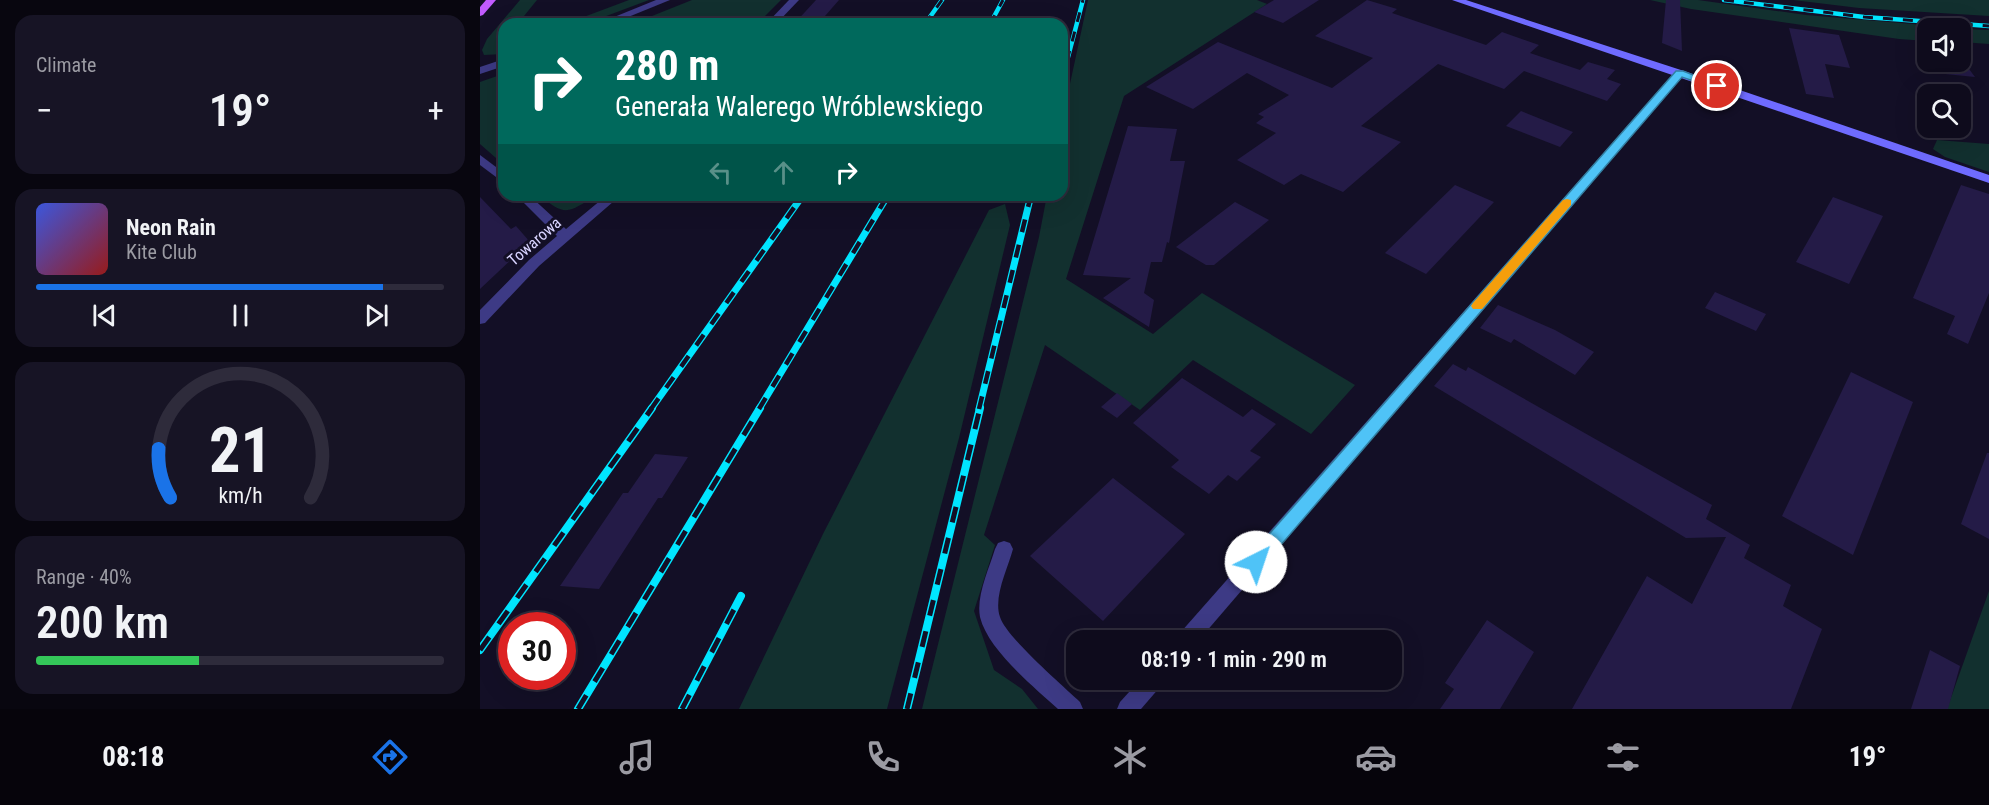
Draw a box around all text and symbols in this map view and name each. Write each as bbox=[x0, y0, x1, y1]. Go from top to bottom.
map controls bbox=[1917, 18, 1971, 138]
button: sound bbox=[1917, 18, 1971, 72]
text: 280 m bbox=[615, 41, 720, 90]
icon: right bbox=[516, 42, 594, 120]
text: Climate bbox=[36, 53, 96, 77]
pin bbox=[1691, 60, 1742, 111]
icon: arrive bbox=[1700, 69, 1733, 102]
text: 19° bbox=[209, 84, 271, 137]
button: search bbox=[1917, 84, 1971, 138]
text: − bbox=[36, 91, 53, 130]
text: + bbox=[428, 91, 444, 130]
text: Generała Walerego Wróblewskiego bbox=[615, 91, 983, 123]
icon: left bbox=[704, 156, 737, 189]
icon: ahead bbox=[767, 156, 800, 189]
icon: right bbox=[830, 156, 863, 189]
street label: Towarowa bbox=[504, 213, 565, 270]
text: Neon Rain bbox=[126, 215, 216, 240]
text: Kite Club bbox=[126, 240, 197, 264]
icon: previous bbox=[88, 299, 121, 332]
icon: pause bbox=[224, 299, 257, 332]
icon: next bbox=[360, 299, 393, 332]
text: 21 bbox=[208, 414, 272, 487]
text: km/h bbox=[218, 484, 262, 509]
position arrow bbox=[1224, 530, 1288, 594]
text: Range · 40% bbox=[36, 565, 132, 589]
text: 200 km bbox=[36, 596, 169, 649]
speed limit sign: 30 bbox=[498, 612, 576, 690]
text: 08:19 · 1 min · 290 m bbox=[1141, 647, 1327, 672]
icon: directions bbox=[369, 736, 411, 778]
icon: music bbox=[616, 736, 658, 778]
icon: phone bbox=[862, 736, 904, 778]
icon: climate bbox=[1109, 736, 1151, 778]
icon: car bbox=[1355, 736, 1397, 778]
icon: filters bbox=[1602, 736, 1644, 778]
text: 08:18 bbox=[102, 741, 164, 773]
text: 19° bbox=[1849, 741, 1887, 773]

